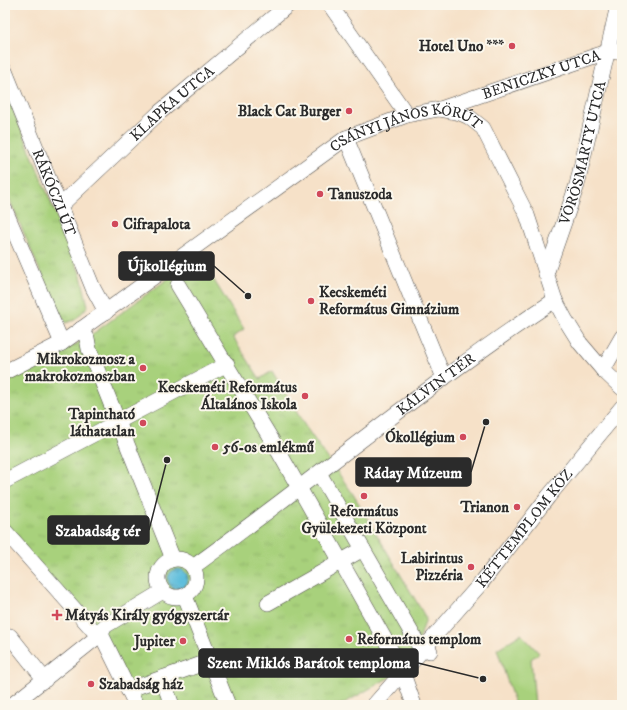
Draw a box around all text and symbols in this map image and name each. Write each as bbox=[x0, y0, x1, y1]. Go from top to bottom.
place label: Hotel Uno *** bbox=[419, 37, 504, 56]
marker: Hotel Uno *** bbox=[507, 41, 517, 51]
street label: BENICZKY UTCA bbox=[480, 45, 603, 103]
street label: KLAPKA UTCA bbox=[126, 61, 218, 145]
street label: VÖRÖSMARTY UTCA bbox=[554, 78, 610, 228]
street label: CSÁNYI JÁNOS KÖRÚT bbox=[326, 99, 487, 156]
place label: Black Cat Burger bbox=[238, 102, 341, 121]
marker: Black Cat Burger bbox=[344, 106, 354, 116]
street label: RÁKÓCZI ÚT bbox=[28, 146, 81, 239]
place label: Tanuszoda bbox=[327, 185, 393, 204]
marker: Tanuszoda bbox=[315, 189, 325, 199]
place label: Cifrapalota bbox=[123, 215, 191, 234]
marker: Cifrapalota bbox=[110, 219, 120, 229]
callout: Újkollégium bbox=[119, 252, 214, 280]
text: Újkollégium bbox=[127, 256, 207, 276]
place label: Kecskeméti Református Gimnázium bbox=[319, 283, 460, 319]
marker: Kecskeméti Református Gimnázium bbox=[306, 296, 316, 306]
street label: KÁLVIN TÉR bbox=[393, 349, 479, 419]
place label: Mikrokozmosz a makrokozmoszban bbox=[25, 350, 136, 386]
marker: Mikrokozmosz a makrokozmoszban bbox=[138, 363, 148, 373]
place label: Kecskeméti Református Általános Iskola bbox=[158, 378, 298, 414]
marker: Kecskeméti Református Általános Iskola bbox=[300, 391, 310, 401]
place label: Tapintható láthatatlan bbox=[67, 405, 136, 441]
marker: Tapintható láthatatlan bbox=[138, 418, 148, 428]
place label: Ókollégium bbox=[385, 427, 456, 447]
marker: Ókollégium bbox=[458, 432, 468, 442]
place label: 56-os emlékmű bbox=[222, 438, 315, 457]
marker: 56-os emlékmű bbox=[210, 442, 220, 452]
callout: Ráday Múzeum bbox=[356, 458, 471, 486]
text: Ráday Múzeum bbox=[364, 463, 462, 483]
street label: KÉTTEMPLOM KÖZ bbox=[472, 465, 577, 592]
marker: Református Gyülekezeti Központ bbox=[359, 491, 369, 501]
place label: Trianon bbox=[459, 498, 509, 517]
place label: Református Gyülekezeti Központ bbox=[301, 502, 427, 538]
marker: Trianon bbox=[512, 502, 522, 512]
callout: Szabadság tér bbox=[48, 516, 149, 544]
text: Szabadság tér bbox=[55, 521, 142, 541]
place label: Labirintus Pizzéria bbox=[401, 549, 464, 585]
marker: Labirintus Pizzéria bbox=[466, 562, 476, 572]
place label: Mátyás Király gyógyszertár bbox=[65, 606, 230, 625]
marker: Mátyás Király gyógyszertár bbox=[52, 610, 62, 620]
place label: Református templom bbox=[357, 630, 482, 649]
place label: Jupiter bbox=[132, 632, 175, 651]
marker: Református templom bbox=[344, 634, 354, 644]
marker: Jupiter bbox=[178, 636, 188, 646]
callout: Szent Miklós Barátok temploma bbox=[199, 649, 418, 677]
text: Szent Miklós Barátok temploma bbox=[207, 653, 412, 673]
place label: Szabadság ház bbox=[99, 675, 184, 694]
marker: Szabadság ház bbox=[86, 679, 96, 689]

